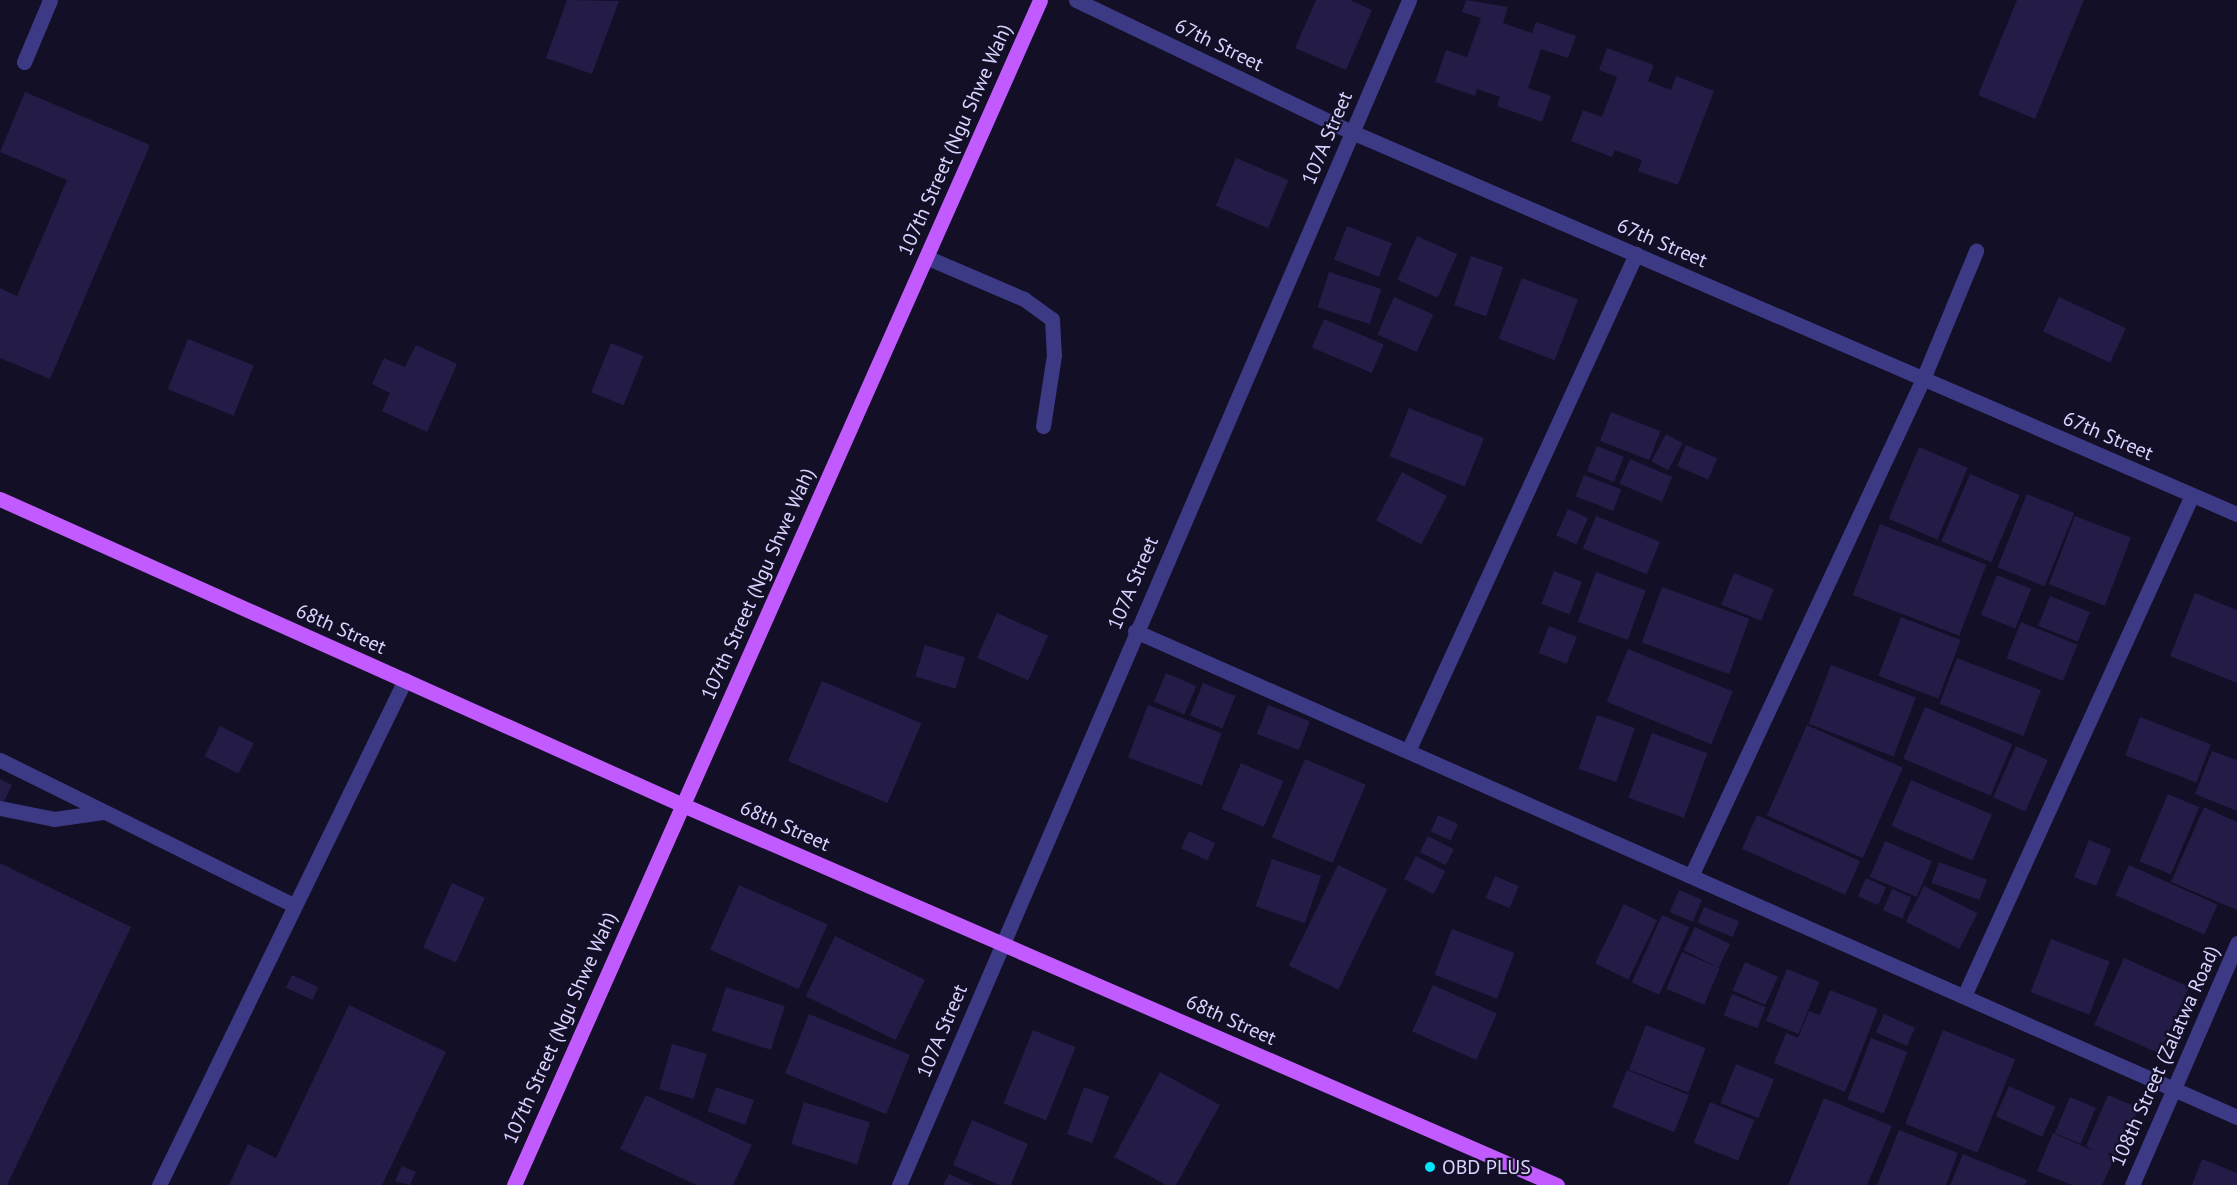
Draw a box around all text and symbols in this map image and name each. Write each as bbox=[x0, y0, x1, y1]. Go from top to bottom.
street label: 67th Street bbox=[1171, 13, 1267, 77]
street label: 107th Street (Ngu Shwe Wah) bbox=[893, 20, 1017, 260]
street label: 107A Street bbox=[1296, 87, 1358, 189]
street label: 67th Street bbox=[1613, 213, 1711, 273]
street label: 67th Street bbox=[2059, 406, 2157, 466]
street label: 107th Street (Ngu Shwe Wah) bbox=[696, 464, 820, 704]
street label: 107A Street bbox=[1102, 532, 1164, 634]
street label: 68th Street bbox=[292, 599, 390, 659]
street label: 68th Street bbox=[736, 796, 834, 856]
street label: 107th Street (Ngu Shwe Wah) bbox=[498, 908, 622, 1148]
street label: 108th Street (Zalatwa Road) bbox=[2106, 942, 2224, 1170]
street label: 107A Street bbox=[911, 980, 973, 1082]
street label: 68th Street bbox=[1182, 990, 1280, 1050]
place label: OBD PLUS bbox=[1442, 1155, 1531, 1179]
marker: OBD PLUS bbox=[1423, 1160, 1437, 1174]

